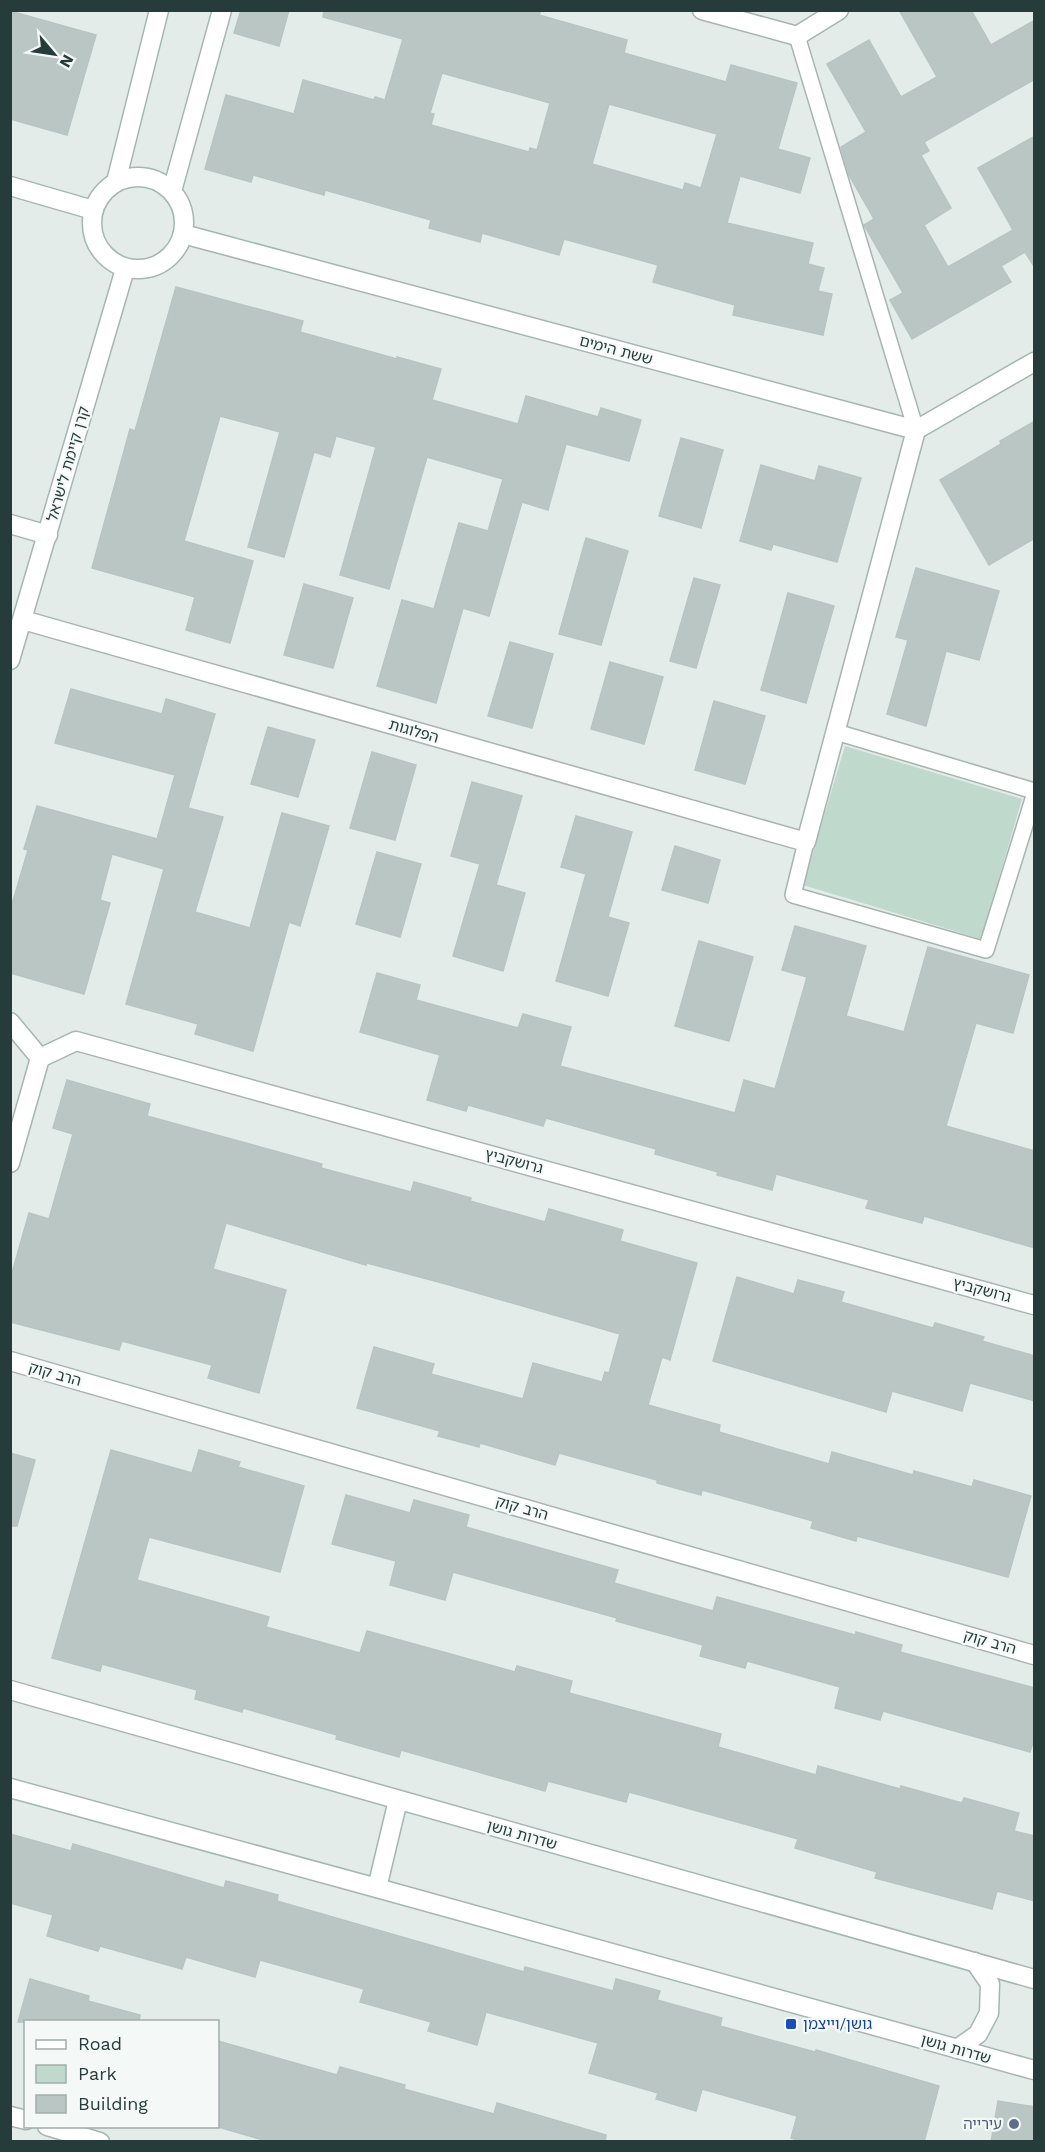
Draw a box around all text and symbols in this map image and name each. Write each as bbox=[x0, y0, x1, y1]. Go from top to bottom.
north arrow bbox=[24, 24, 84, 84]
text: N bbox=[55, 51, 78, 71]
street label: ששת הימים bbox=[577, 332, 655, 368]
street label: קרן קיימת לישראל bbox=[43, 404, 93, 524]
street label: הפלוגות bbox=[387, 715, 441, 747]
street label: גרושקביץ bbox=[483, 1145, 545, 1177]
street label: גרושקביץ bbox=[951, 1274, 1013, 1306]
street label: הרב קוק bbox=[27, 1358, 83, 1390]
street label: הרב קוק bbox=[494, 1492, 550, 1524]
street label: הרב קוק bbox=[962, 1626, 1018, 1658]
street label: שדרות גושן bbox=[485, 1816, 559, 1854]
place label: גושן/וייצמן bbox=[803, 2015, 872, 2033]
marker: גושן/וייצמן bbox=[784, 2017, 798, 2031]
legend bbox=[24, 2020, 219, 2128]
street label: שדרות גושן bbox=[919, 2030, 993, 2068]
text: Road bbox=[78, 2033, 122, 2054]
text: Park bbox=[78, 2063, 117, 2084]
text: Building bbox=[78, 2093, 148, 2114]
place label: עירייה bbox=[963, 2115, 1002, 2133]
marker: עירייה bbox=[1007, 2117, 1021, 2131]

